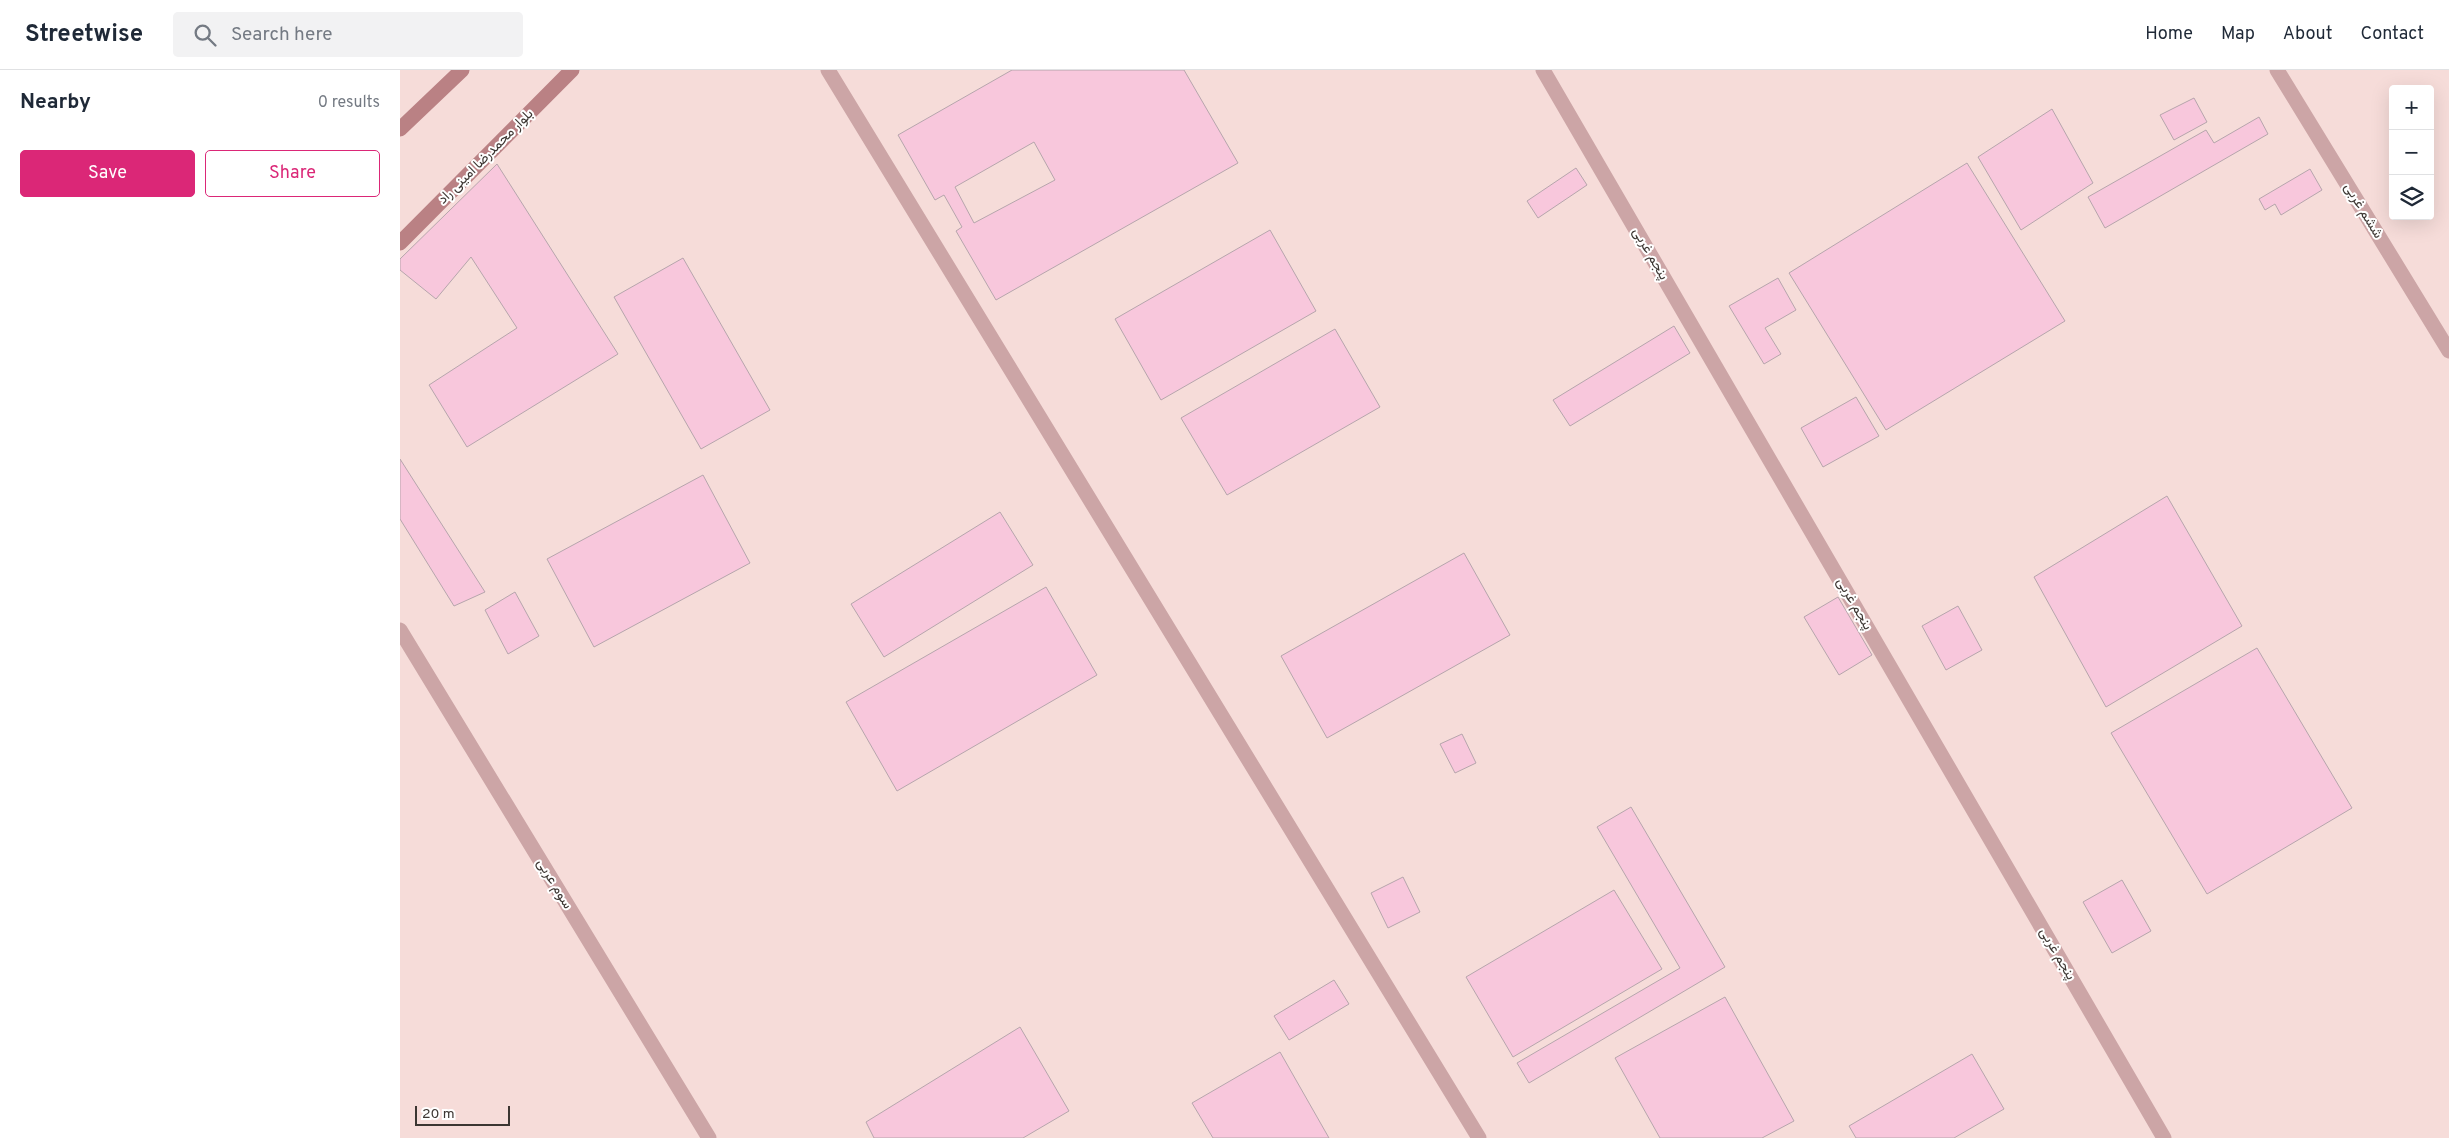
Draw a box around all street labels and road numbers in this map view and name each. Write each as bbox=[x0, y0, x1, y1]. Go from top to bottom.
street label: بلوار محمدرضا امینی راد bbox=[435, 106, 537, 208]
street label: ششم غربی bbox=[2340, 180, 2386, 242]
street label: پنجم غربی bbox=[1628, 225, 1672, 283]
street label: پنجم غربی bbox=[1832, 575, 1876, 633]
street label: سوم عربی bbox=[532, 856, 576, 912]
street label: پنجم غربی bbox=[2035, 925, 2079, 983]

